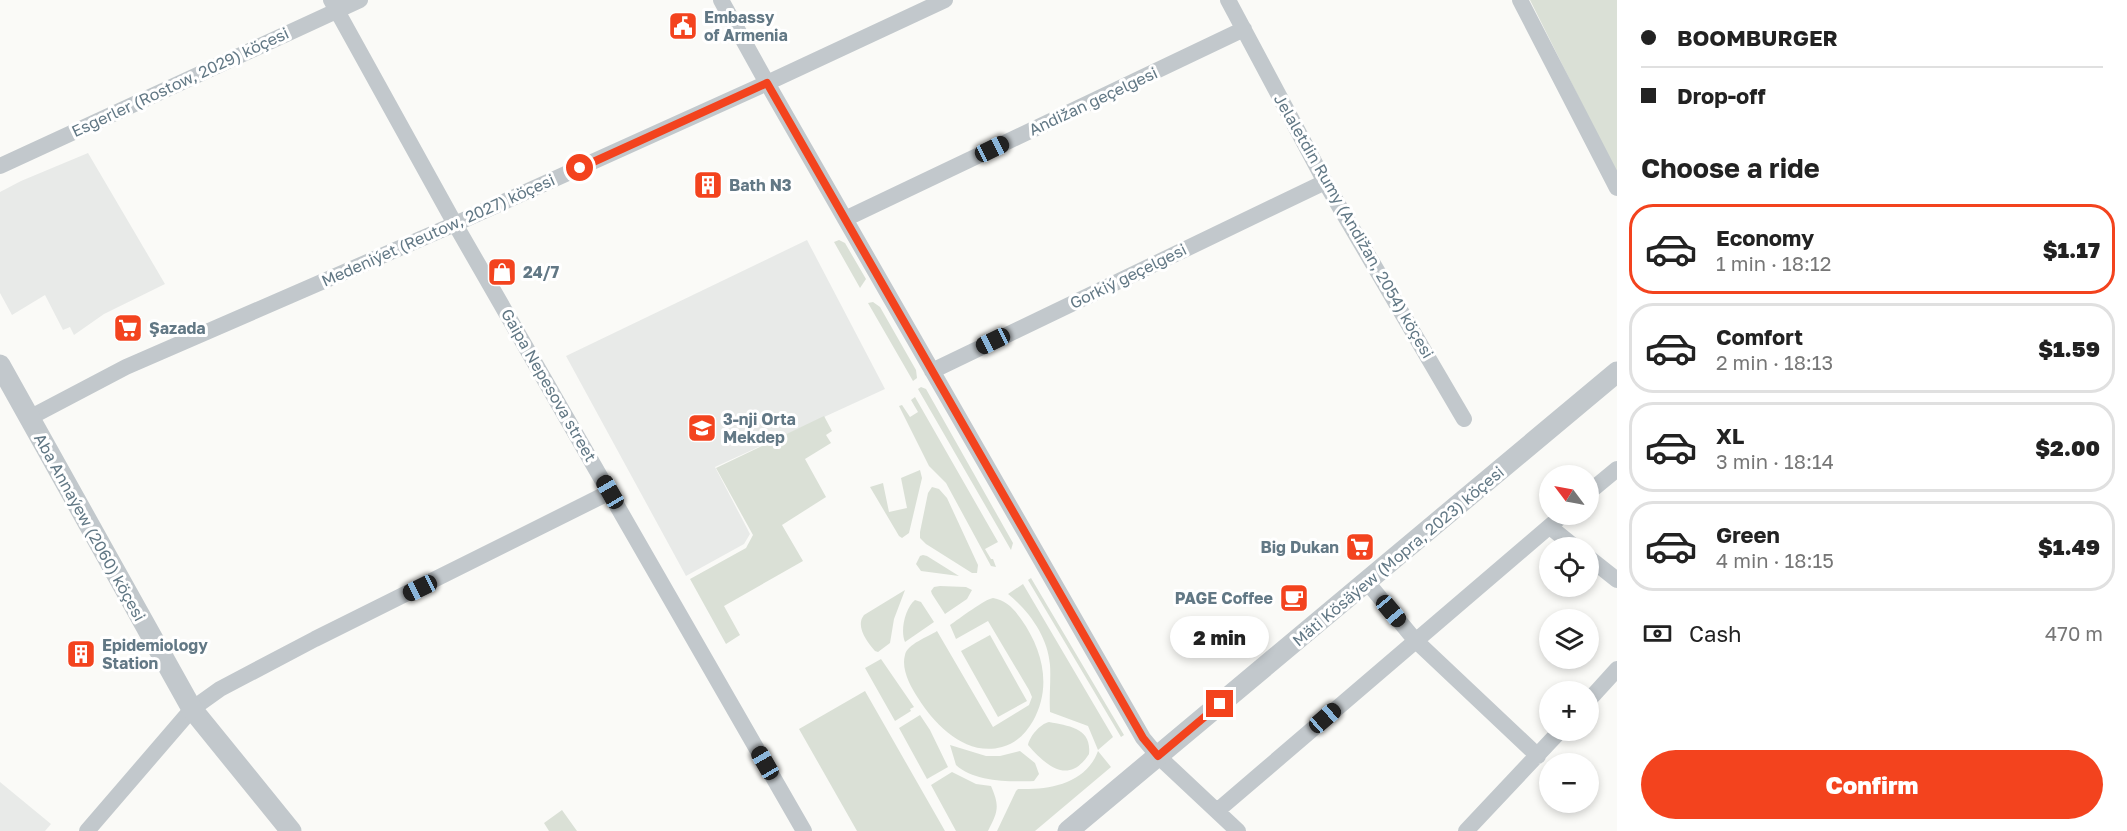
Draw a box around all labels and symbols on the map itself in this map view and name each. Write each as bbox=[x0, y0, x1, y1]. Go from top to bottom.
place label: Embassy of Armenia bbox=[704, 7, 788, 45]
public building icon: Embassy of Armenia bbox=[667, 10, 699, 42]
street label: Esgerler (Rostow, 2029) köçesi bbox=[68, 23, 292, 141]
street label: Andižan geçelgesi bbox=[1025, 62, 1161, 140]
street label: Jelaletdin Rumy (Andižan, 2054) köçesi bbox=[1270, 90, 1438, 362]
car bbox=[972, 133, 1012, 165]
route start bbox=[566, 154, 593, 181]
street label: Medeniýet (Reutow, 2027) köçesi bbox=[318, 169, 558, 291]
building icon: Bath N3 bbox=[692, 169, 724, 201]
place label: Bath N3 bbox=[729, 175, 792, 195]
street label: Gorkiý geçelgesi bbox=[1066, 239, 1190, 313]
shop icon: 24/7 bbox=[486, 256, 518, 288]
place label: 24/7 bbox=[523, 262, 559, 282]
street label: Gaipa Nepesova street bbox=[497, 305, 601, 465]
supermarket icon: Şazada bbox=[112, 312, 144, 344]
place label: Şazada bbox=[149, 318, 206, 338]
car bbox=[973, 325, 1013, 357]
place label: 3-nji Orta Mekdep bbox=[723, 409, 796, 447]
school or university icon: 3-nji Orta Mekdep bbox=[686, 412, 718, 444]
street label: Aba Annaýew (2060) köçesi bbox=[30, 430, 150, 624]
street label: Mäti Kösäýew (Mopra, 2023) köçesi bbox=[1288, 462, 1508, 650]
north arrow bbox=[1539, 465, 1599, 525]
car bbox=[593, 472, 627, 512]
supermarket icon: Big Dukan bbox=[1344, 531, 1376, 563]
place label: Big Dukan bbox=[1260, 537, 1339, 557]
car bbox=[400, 572, 440, 604]
cafe icon: PAGE Coffee bbox=[1278, 582, 1310, 614]
place label: PAGE Coffee bbox=[1175, 588, 1273, 608]
car bbox=[1373, 591, 1409, 631]
callout: 2 min bbox=[1170, 617, 1270, 659]
place label: Epidemiology Station bbox=[102, 635, 208, 673]
building icon: Epidemiology Station bbox=[65, 638, 97, 670]
route end bbox=[1206, 690, 1233, 717]
car bbox=[1306, 699, 1344, 737]
car bbox=[748, 743, 782, 783]

